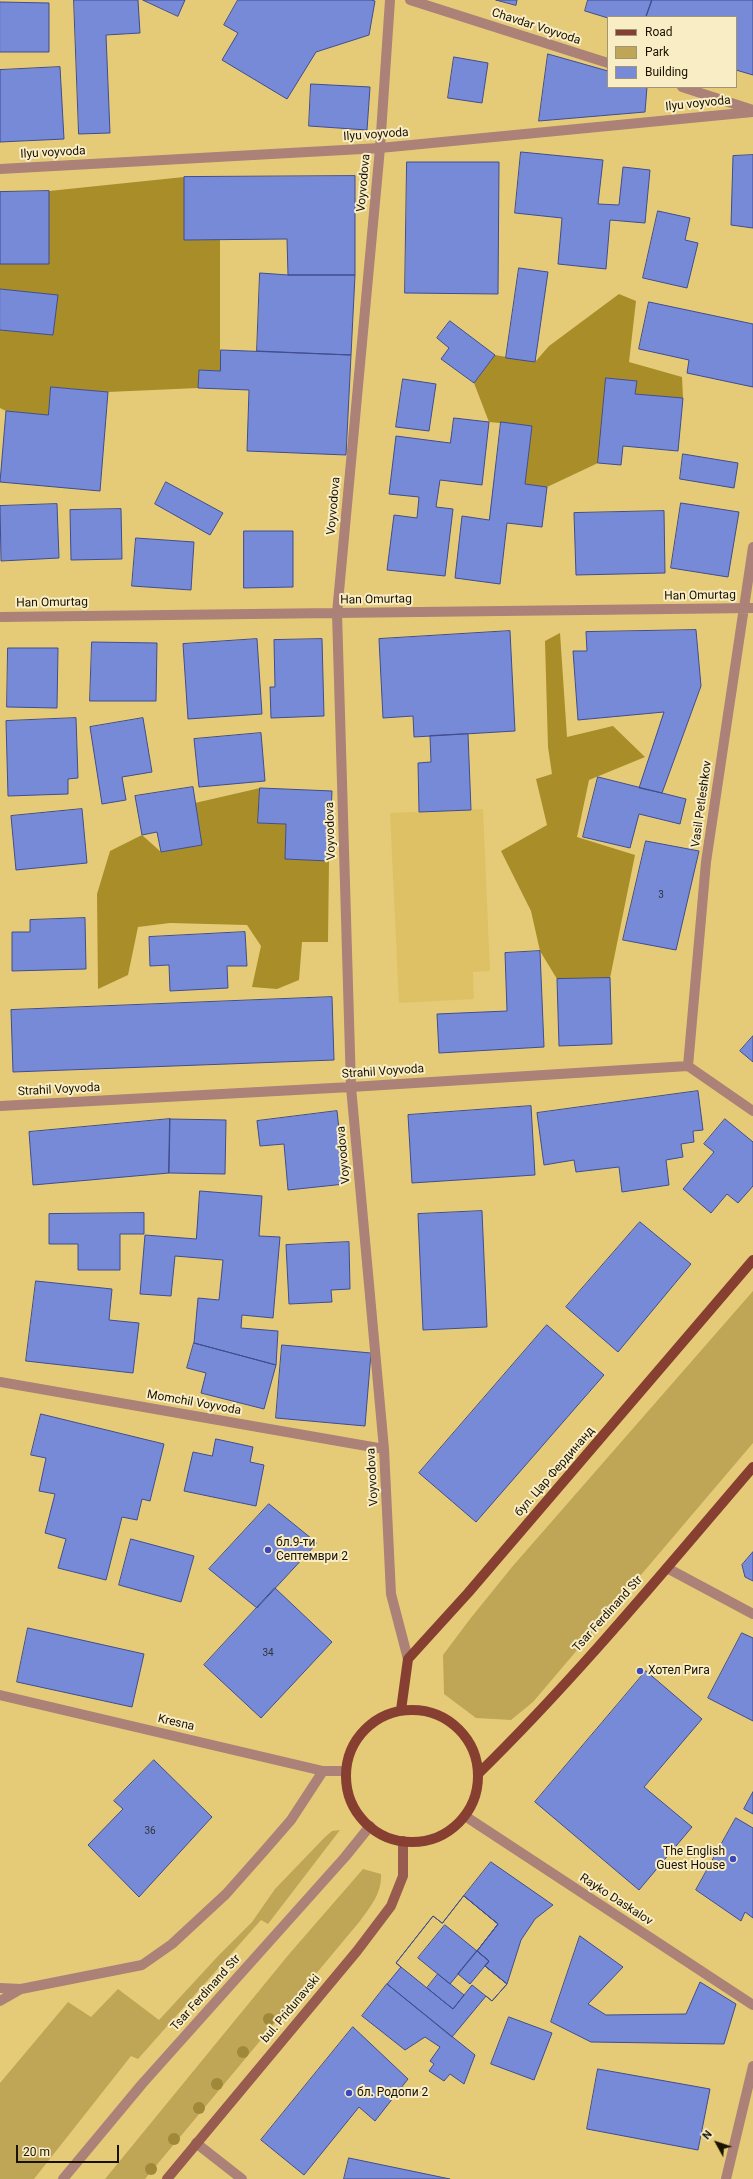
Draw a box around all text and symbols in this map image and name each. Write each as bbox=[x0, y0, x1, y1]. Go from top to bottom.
street label: Chavdar Voyvoda bbox=[490, 6, 582, 48]
legend bbox=[607, 16, 737, 88]
text: Road bbox=[645, 25, 673, 39]
text: Park bbox=[645, 45, 669, 59]
text: Building bbox=[645, 65, 688, 79]
street label: Ilyu voyvoda bbox=[665, 93, 731, 115]
street label: Ilyu voyvoda bbox=[343, 126, 409, 144]
street label: Ilyu voyvoda bbox=[20, 144, 86, 162]
street label: Voyvodova bbox=[354, 153, 374, 213]
street label: Voyvodova bbox=[324, 476, 344, 536]
street label: Han Omurtag bbox=[664, 588, 736, 604]
street label: Han Omurtag bbox=[340, 592, 412, 608]
street label: Han Omurtag bbox=[16, 595, 88, 611]
street label: Vasil Petleshkov bbox=[689, 760, 715, 848]
street label: Voyvodova bbox=[323, 802, 339, 860]
house number: 3 bbox=[658, 889, 664, 901]
street label: Strahil Voyvoda bbox=[341, 1062, 425, 1082]
street label: Strahil Voyvoda bbox=[17, 1081, 101, 1099]
street label: Voyvodova bbox=[334, 1125, 354, 1185]
street label: Momchil Voyvoda bbox=[146, 1388, 242, 1418]
street label: бул. Цар Фердинанд bbox=[512, 1424, 598, 1520]
street label: Voyvodova bbox=[364, 1448, 382, 1506]
place label: бл.9-ти Септември 2 bbox=[276, 1536, 348, 1564]
marker: бл.9-ти Септември 2 bbox=[263, 1545, 273, 1555]
street label: Tsar Ferdinand Str bbox=[570, 1573, 646, 1655]
house number: 34 bbox=[262, 1647, 274, 1659]
place label: Хотел Рига bbox=[648, 1664, 710, 1678]
marker: Хотел Рига bbox=[635, 1666, 645, 1676]
street label: Kresna bbox=[156, 1712, 196, 1734]
house number: 36 bbox=[144, 1825, 156, 1837]
place label: The English Guest House bbox=[656, 1845, 725, 1873]
marker: The English Guest House bbox=[728, 1854, 738, 1864]
street label: Rayko Daskalov bbox=[577, 1871, 655, 1929]
street label: Tsar Ferdinand Str bbox=[168, 1952, 244, 2034]
street label: bul. Pridunavski bbox=[258, 1972, 324, 2046]
place label: бл. Родопи 2 bbox=[357, 2086, 428, 2100]
marker: бл. Родопи 2 bbox=[344, 2088, 354, 2098]
north arrow bbox=[697, 2123, 737, 2163]
text: N bbox=[700, 2128, 715, 2142]
scale bar bbox=[18, 2137, 121, 2163]
text: 20 m bbox=[23, 2145, 50, 2159]

